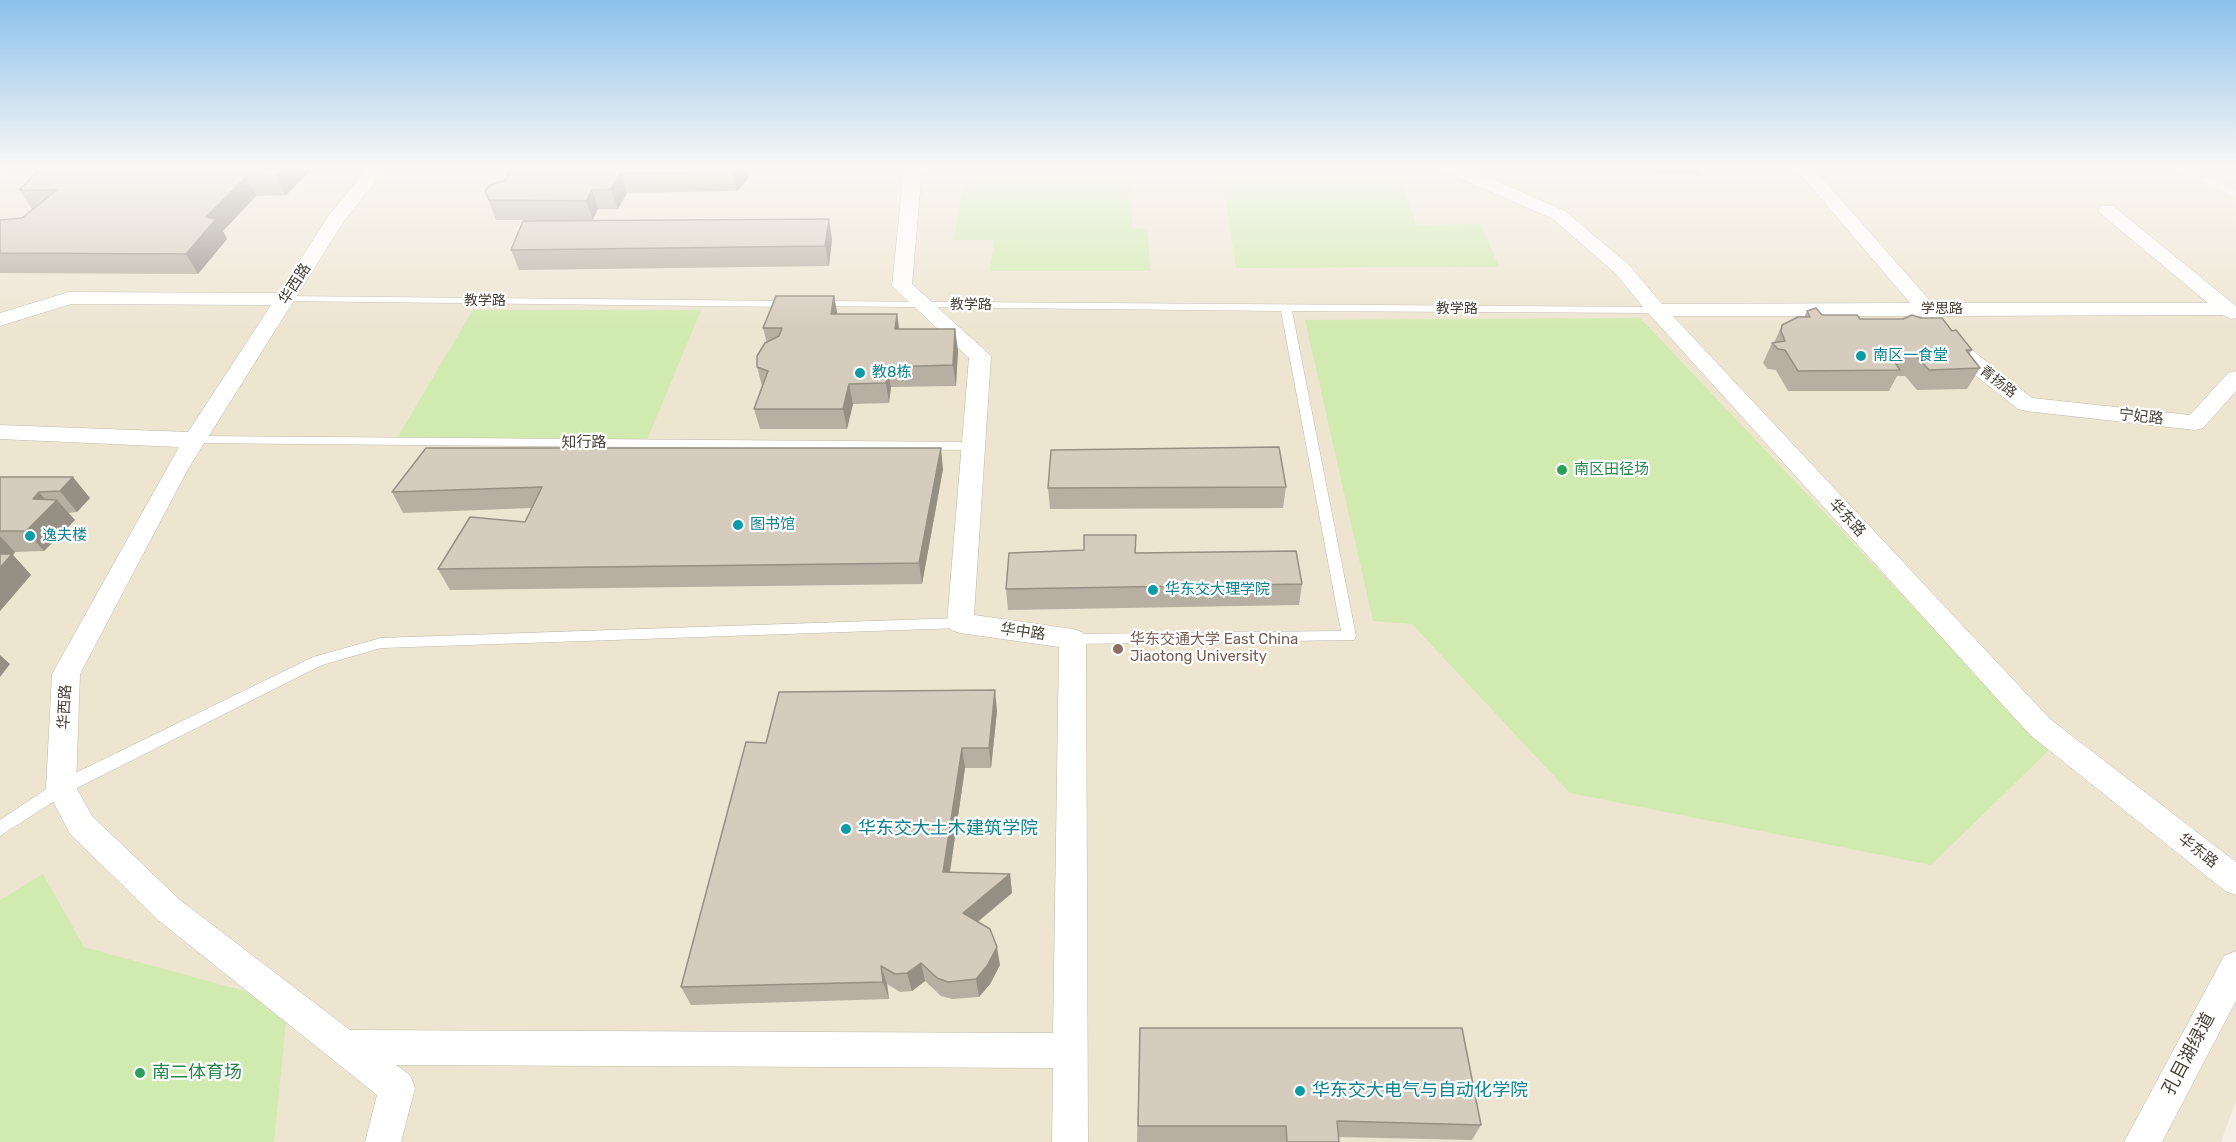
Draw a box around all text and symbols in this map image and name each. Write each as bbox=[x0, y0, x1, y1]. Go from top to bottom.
street label: 华西路 bbox=[275, 260, 315, 308]
street label: 教学路 bbox=[464, 293, 506, 309]
street label: 教学路 bbox=[950, 297, 992, 313]
street label: 教学路 bbox=[1436, 301, 1478, 317]
street label: 学思路 bbox=[1921, 301, 1963, 317]
place label: 南区一食堂 bbox=[1873, 347, 1948, 365]
marker: 南区一食堂 bbox=[1854, 349, 1868, 363]
street label: 青扬路 bbox=[1976, 362, 2020, 402]
place label: 教8栋 bbox=[872, 364, 912, 382]
marker: 教8栋 bbox=[853, 366, 867, 380]
street label: 宁妃路 bbox=[2118, 406, 2164, 428]
street label: 知行路 bbox=[562, 434, 606, 452]
place label: 南区田径场 bbox=[1574, 461, 1649, 479]
marker: 南区田径场 bbox=[1555, 463, 1569, 477]
street label: 华东路 bbox=[1825, 495, 1869, 541]
place label: 图书馆 bbox=[750, 516, 795, 534]
marker: 图书馆 bbox=[731, 518, 745, 532]
place label: 逸夫楼 bbox=[42, 527, 87, 545]
marker: 逸夫楼 bbox=[23, 529, 37, 543]
place label: 华东交大理学院 bbox=[1165, 581, 1270, 599]
marker: 华东交大理学院 bbox=[1146, 583, 1160, 597]
street label: 华中路 bbox=[999, 620, 1047, 644]
place label: 华东交通大学 East China Jiaotong University bbox=[1130, 631, 1298, 666]
marker: 华东交通大学 East China Jiaotong University bbox=[1111, 642, 1125, 656]
street label: 华西路 bbox=[55, 684, 75, 730]
place label: 华东交大土木建筑学院 bbox=[858, 818, 1038, 840]
marker: 华东交大土木建筑学院 bbox=[839, 822, 853, 836]
street label: 华东路 bbox=[2175, 830, 2221, 872]
street label: 孔目湖绿道 bbox=[2158, 1009, 2220, 1099]
place label: 南二体育场 bbox=[152, 1062, 242, 1084]
marker: 南二体育场 bbox=[133, 1066, 147, 1080]
place label: 华东交大电气与自动化学院 bbox=[1312, 1080, 1528, 1102]
marker: 华东交大电气与自动化学院 bbox=[1293, 1084, 1307, 1098]

